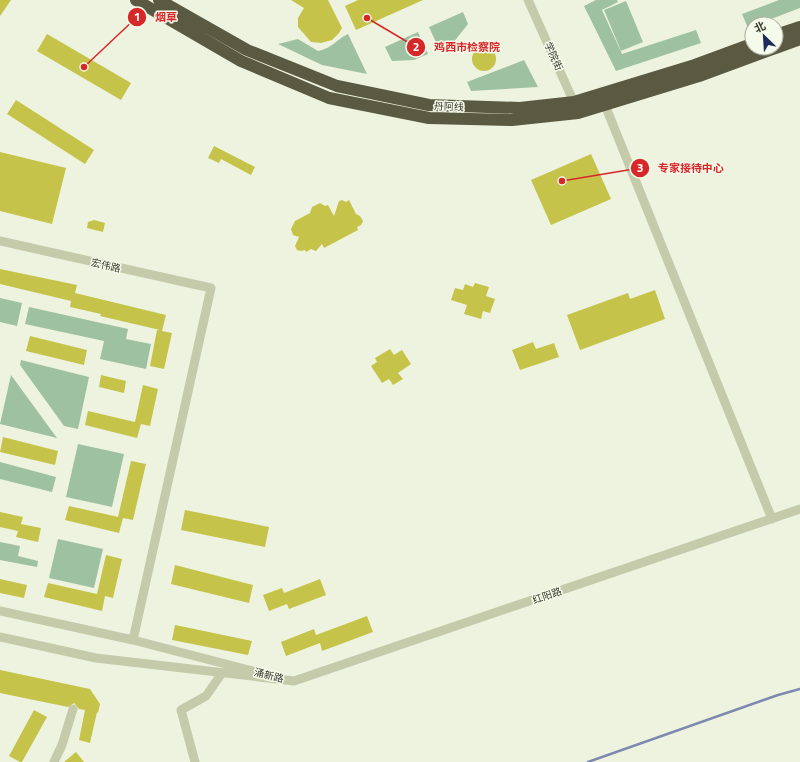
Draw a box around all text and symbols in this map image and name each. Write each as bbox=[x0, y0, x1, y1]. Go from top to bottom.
callout: 烟草 bbox=[127, 5, 185, 28]
text: 1 bbox=[134, 7, 140, 26]
text: 烟草 bbox=[155, 9, 177, 25]
north arrow bbox=[744, 16, 784, 56]
text: 北 bbox=[751, 17, 768, 37]
callout: 鸡西市检察院 bbox=[406, 35, 508, 58]
text: 2 bbox=[413, 37, 419, 56]
text: 鸡西市检察院 bbox=[434, 39, 500, 55]
street label: 学院街 bbox=[541, 39, 566, 73]
street label: 丹阿线 bbox=[434, 98, 464, 115]
callout: 专家接待中心 bbox=[630, 156, 732, 179]
text: 3 bbox=[637, 158, 643, 177]
text: 专家接待中心 bbox=[658, 160, 724, 176]
street label: 宏伟路 bbox=[90, 255, 122, 276]
street label: 红阳路 bbox=[531, 583, 564, 607]
street label: 涌新路 bbox=[253, 665, 285, 686]

